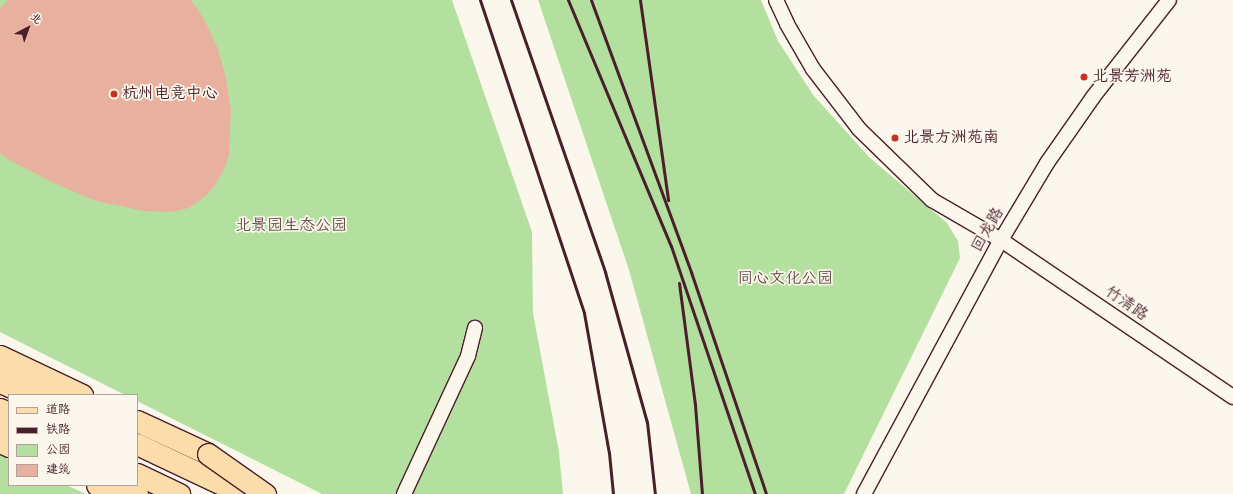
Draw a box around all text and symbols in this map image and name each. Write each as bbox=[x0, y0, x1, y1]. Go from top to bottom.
north arrow bbox=[8, 8, 48, 48]
text: 北 bbox=[26, 9, 45, 29]
place label: 北景芳洲苑 bbox=[1092, 67, 1172, 87]
marker: 北景芳洲苑 bbox=[1079, 72, 1089, 82]
place label: 杭州电竞中心 bbox=[122, 84, 218, 104]
marker: 杭州电竞中心 bbox=[109, 89, 119, 99]
place label: 北景方洲苑南 bbox=[903, 128, 999, 148]
marker: 北景方洲苑南 bbox=[890, 133, 900, 143]
street label: 回龙路 bbox=[968, 204, 1008, 256]
park label: 北景园生态公园 bbox=[235, 216, 347, 236]
park label: 同心文化公园 bbox=[737, 269, 833, 289]
street label: 竹清路 bbox=[1101, 283, 1151, 325]
legend bbox=[8, 394, 138, 486]
text: 道路 bbox=[46, 401, 70, 419]
text: 铁路 bbox=[46, 421, 70, 439]
text: 公园 bbox=[46, 441, 70, 459]
text: 建筑 bbox=[46, 461, 70, 479]

